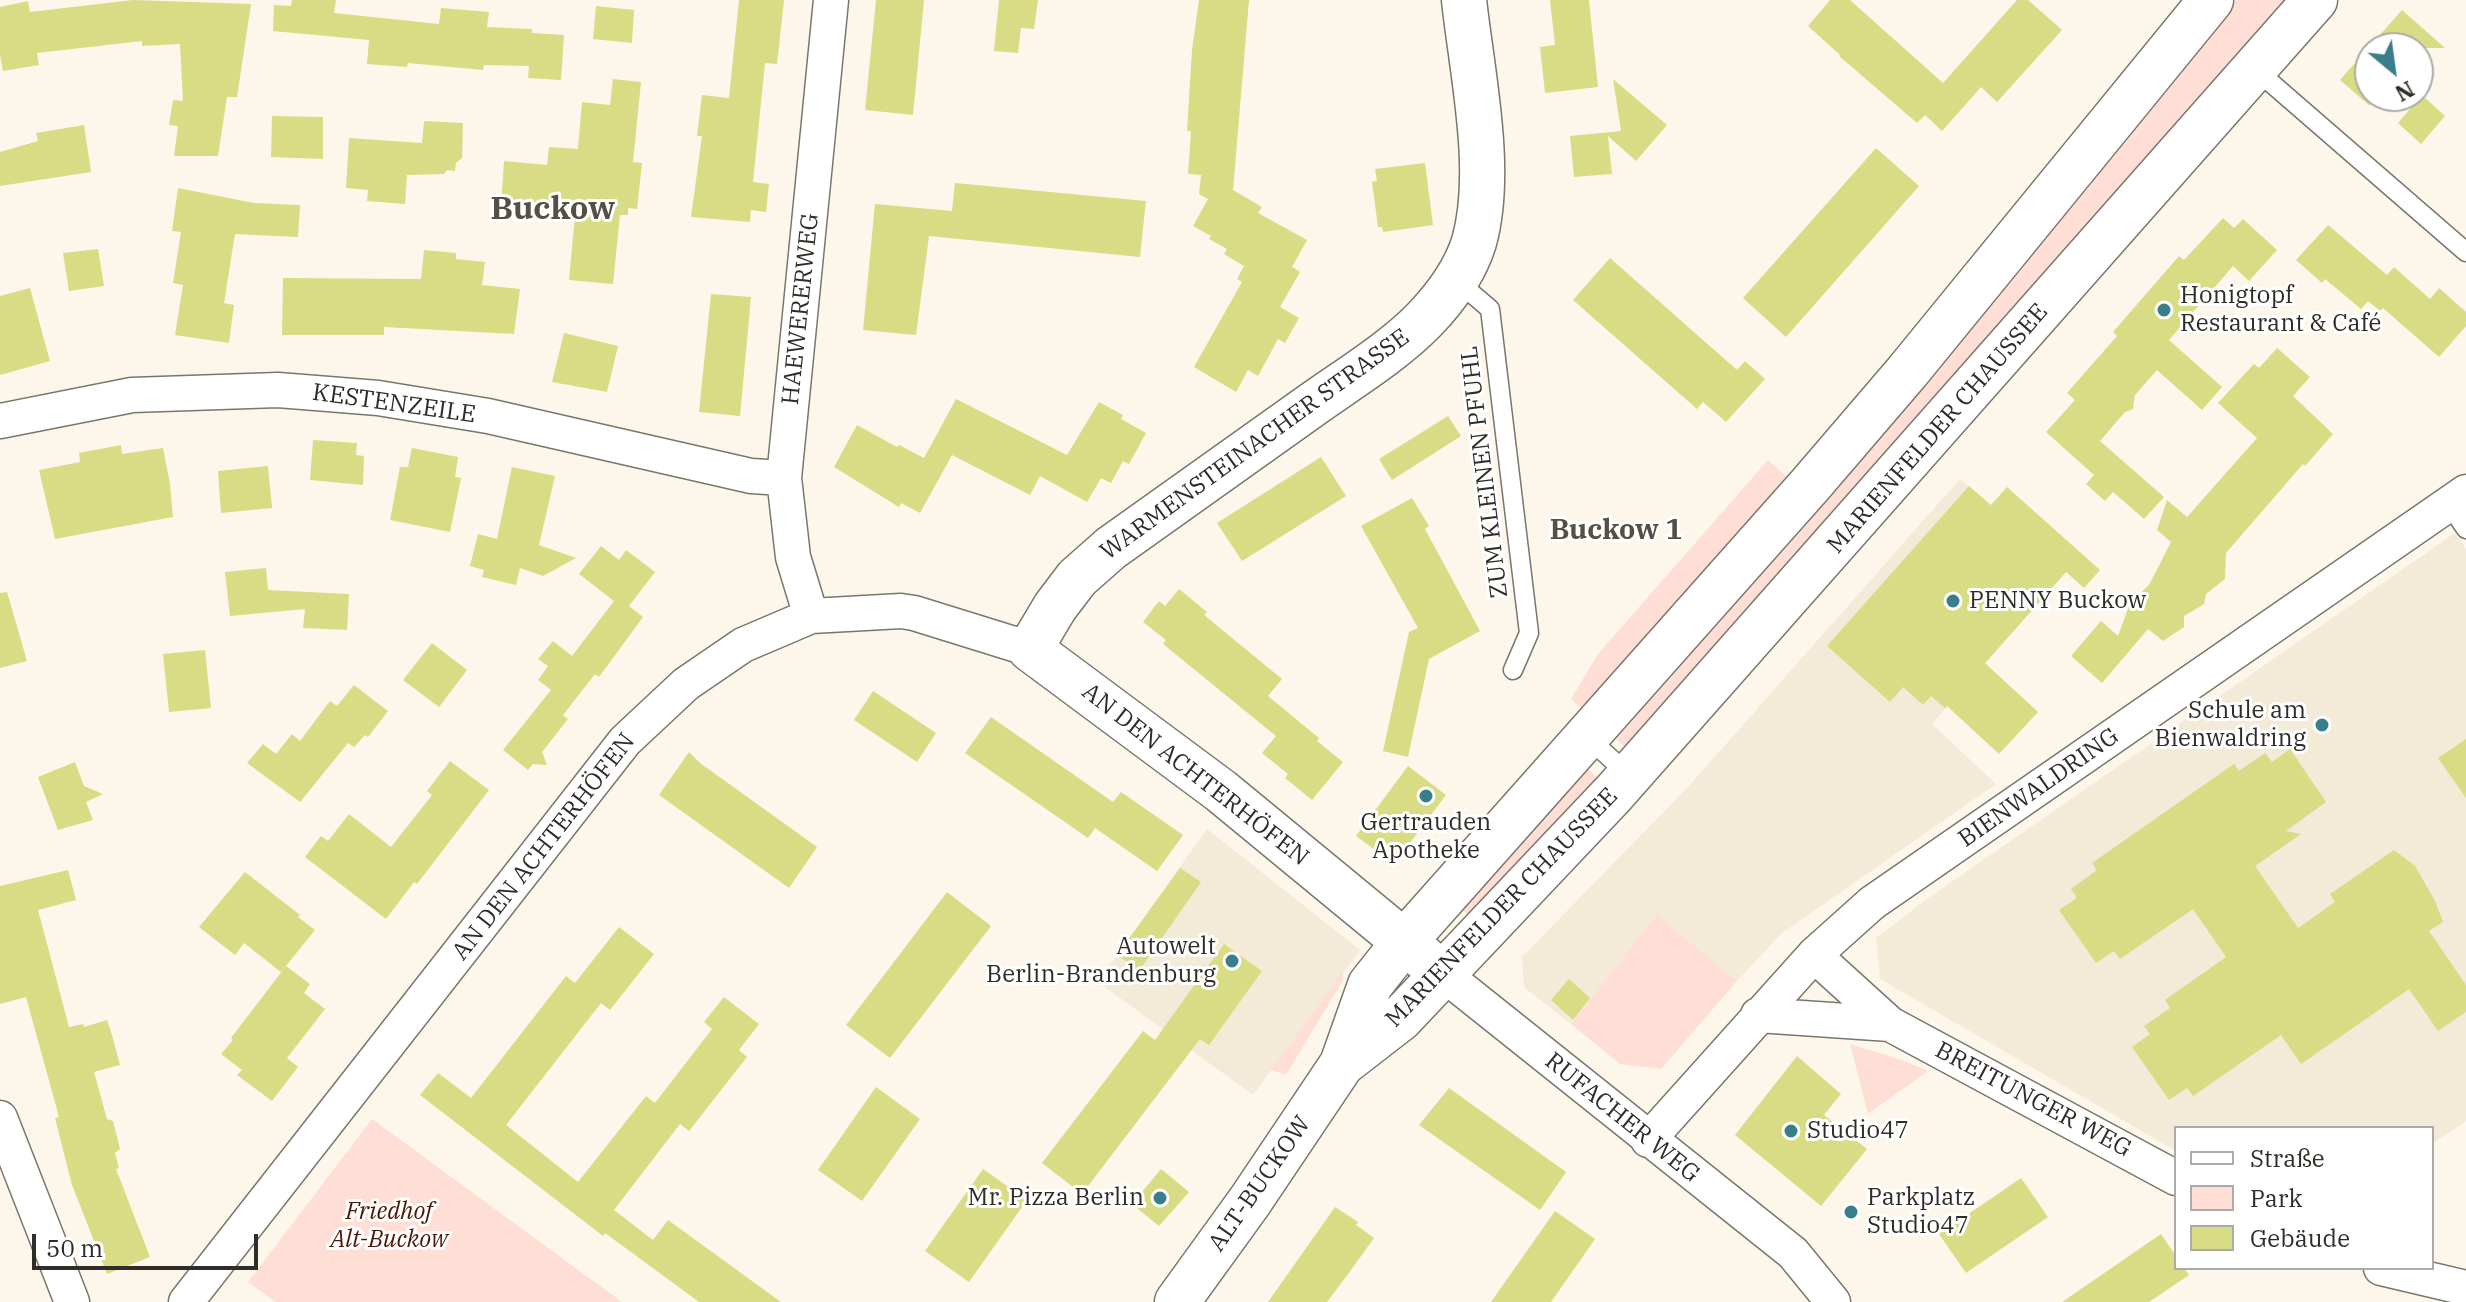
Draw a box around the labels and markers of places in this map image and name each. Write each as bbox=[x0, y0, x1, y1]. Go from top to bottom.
place label: Honigtopf Restaurant & Café bbox=[2180, 282, 2381, 338]
marker: Honigtopf Restaurant & Café bbox=[2155, 301, 2173, 319]
place label: PENNY Buckow bbox=[1969, 587, 2146, 615]
marker: PENNY Buckow bbox=[1944, 592, 1962, 610]
place label: Schule am Bienwaldring bbox=[2154, 697, 2306, 753]
marker: Schule am Bienwaldring bbox=[2313, 716, 2331, 734]
marker: Gertrauden Apotheke bbox=[1417, 787, 1435, 805]
place label: Gertrauden Apotheke bbox=[1361, 809, 1491, 865]
place label: Autowelt Berlin-Brandenburg bbox=[986, 933, 1216, 989]
marker: Autowelt Berlin-Brandenburg bbox=[1223, 952, 1241, 970]
place label: Studio47 bbox=[1807, 1117, 1909, 1145]
marker: Studio47 bbox=[1782, 1122, 1800, 1140]
place label: Mr. Pizza Berlin bbox=[968, 1184, 1144, 1212]
place label: Parkplatz Studio47 bbox=[1867, 1184, 1975, 1240]
marker: Mr. Pizza Berlin bbox=[1151, 1189, 1169, 1207]
marker: Parkplatz Studio47 bbox=[1842, 1203, 1860, 1221]

